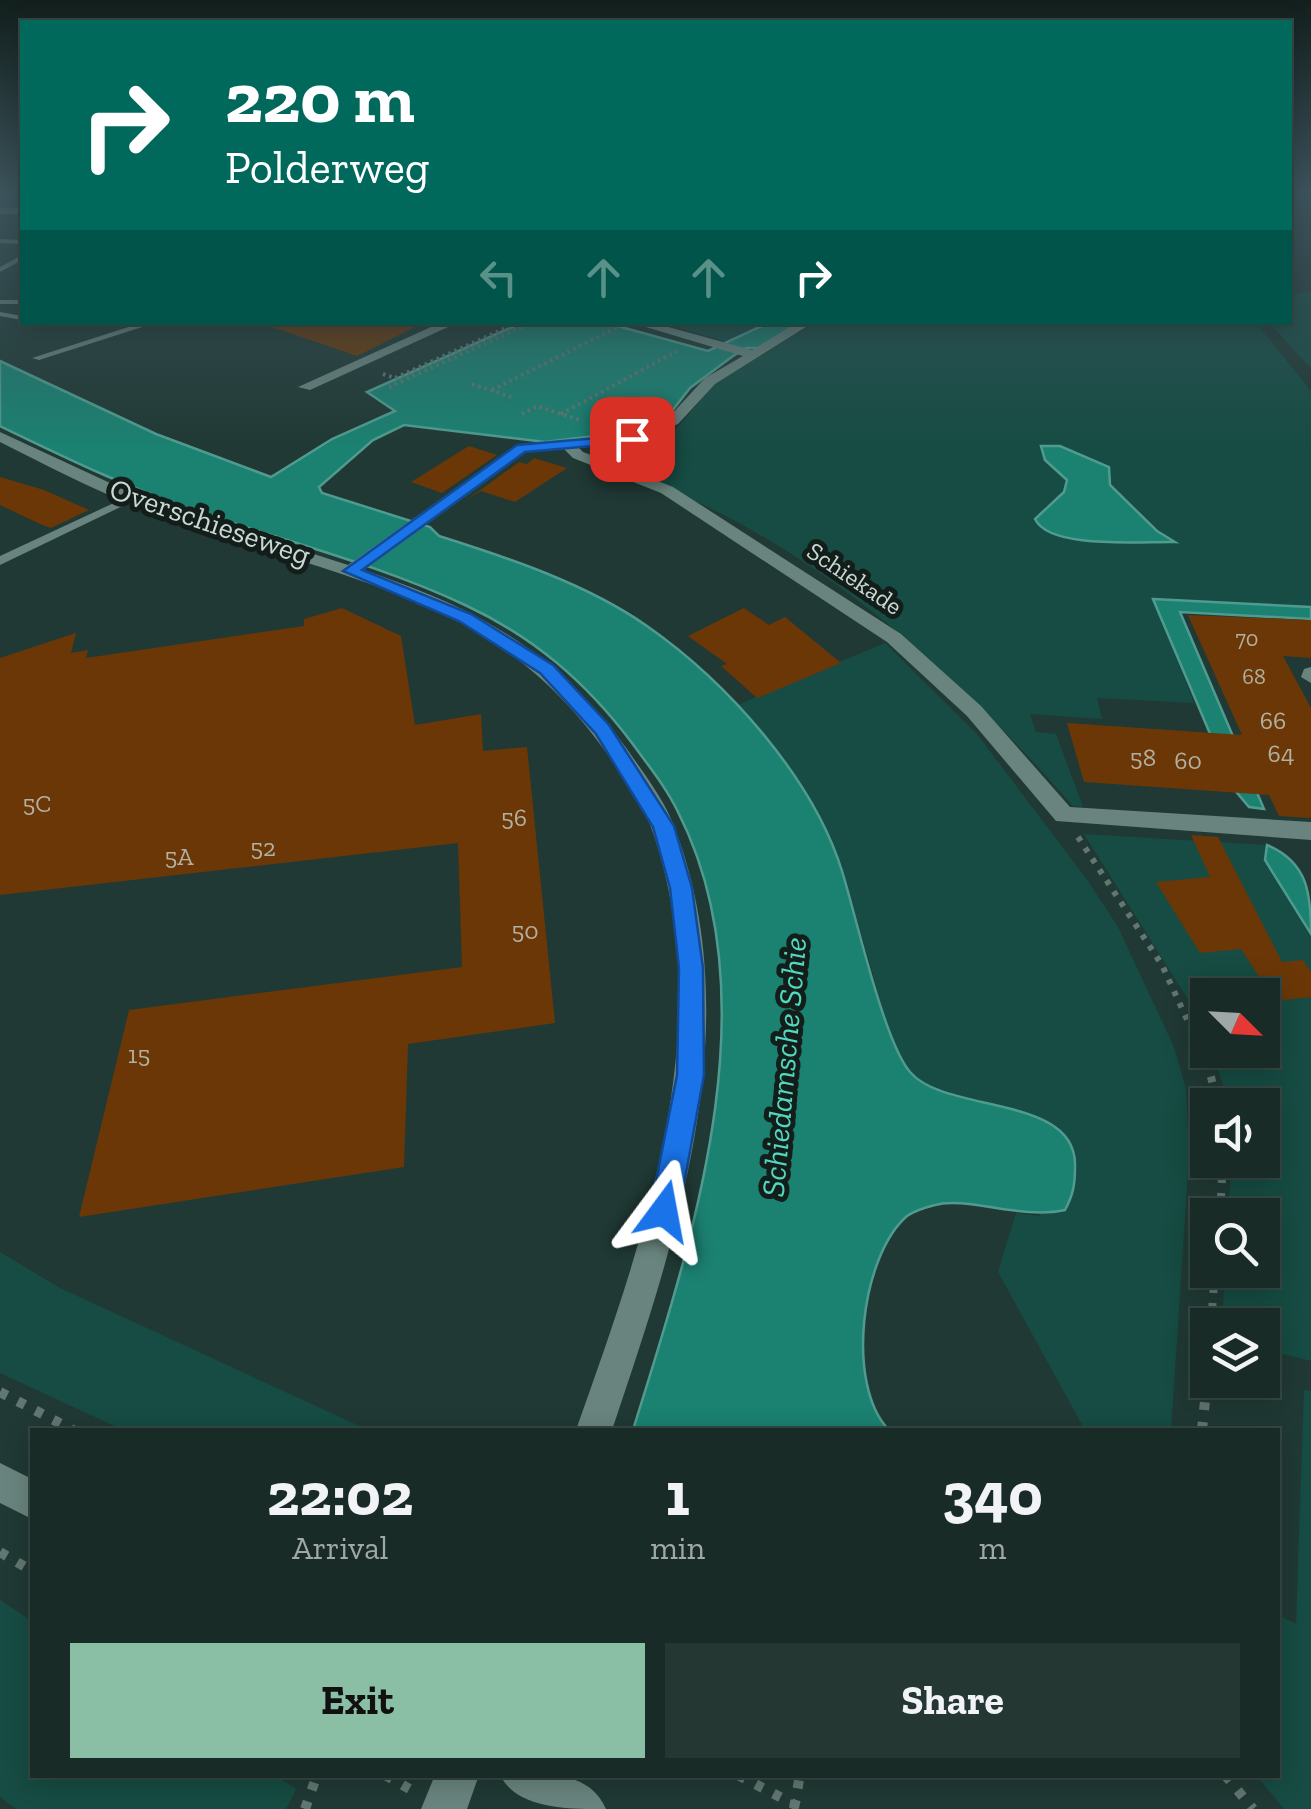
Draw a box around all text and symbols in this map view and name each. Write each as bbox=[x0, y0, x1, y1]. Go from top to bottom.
text: 220 m bbox=[225, 56, 415, 140]
icon: right bbox=[60, 60, 190, 190]
text: Polderweg bbox=[225, 141, 429, 195]
icon: left bbox=[471, 250, 526, 305]
icon: ahead bbox=[576, 250, 631, 305]
icon: ahead bbox=[681, 250, 736, 305]
icon: right bbox=[786, 250, 841, 305]
pin bbox=[590, 397, 675, 482]
icon: arrive bbox=[605, 412, 660, 467]
street label: Overschieseweg bbox=[105, 471, 315, 573]
street label: Schiekade bbox=[802, 535, 908, 621]
house number: 70 bbox=[1235, 625, 1259, 652]
house number: 68 bbox=[1242, 663, 1266, 690]
house number: 66 bbox=[1260, 705, 1286, 735]
house number: 64 bbox=[1268, 738, 1294, 768]
house number: 58 bbox=[1130, 742, 1156, 772]
house number: 60 bbox=[1174, 745, 1202, 775]
house number: 5C bbox=[23, 788, 51, 818]
house number: 56 bbox=[501, 802, 527, 832]
house number: 52 bbox=[250, 832, 276, 862]
house number: 5A bbox=[164, 841, 194, 871]
house number: 50 bbox=[511, 915, 539, 945]
water label: Schiedamsche Schie bbox=[754, 936, 814, 1198]
north arrow bbox=[1190, 978, 1280, 1068]
map controls bbox=[1190, 978, 1280, 1398]
house number: 15 bbox=[128, 1039, 150, 1069]
button: sound bbox=[1190, 1088, 1280, 1178]
position arrow bbox=[612, 1159, 716, 1263]
button: search bbox=[1190, 1198, 1280, 1288]
button: layers bbox=[1190, 1308, 1280, 1398]
text: 22:02 bbox=[267, 1458, 413, 1530]
text: 1 bbox=[666, 1458, 690, 1530]
text: 340 bbox=[942, 1458, 1043, 1530]
text: Arrival bbox=[292, 1529, 388, 1567]
text: min bbox=[650, 1529, 705, 1567]
text: m bbox=[979, 1529, 1006, 1567]
button: Exit bbox=[70, 1643, 645, 1758]
button: Share bbox=[665, 1643, 1240, 1758]

